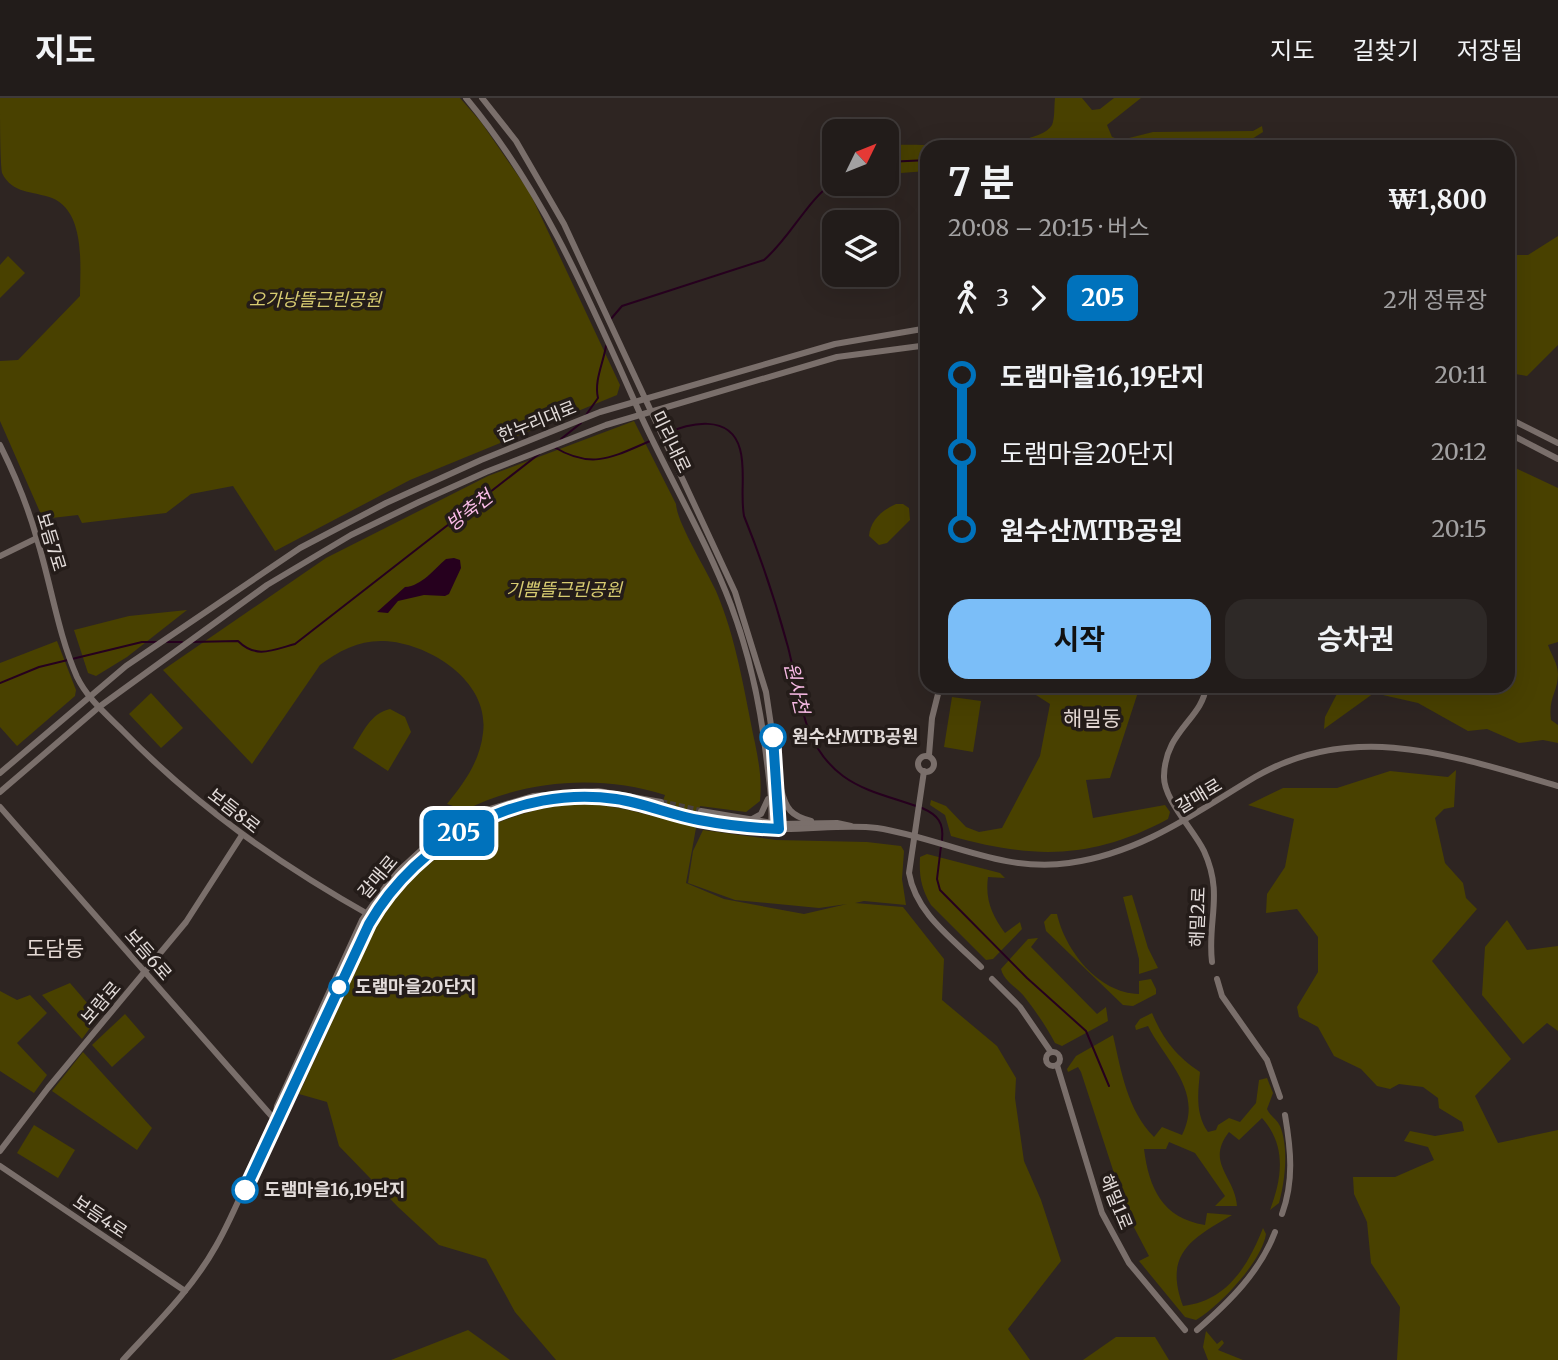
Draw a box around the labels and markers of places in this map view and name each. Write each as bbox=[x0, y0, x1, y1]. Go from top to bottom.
marker: 원수산MTB공원 bbox=[760, 724, 786, 750]
place label: 원수산MTB공원 bbox=[792, 725, 918, 748]
place label: 도램마을20단지 bbox=[355, 975, 477, 998]
marker: 도램마을20단지 bbox=[329, 977, 349, 997]
marker: 도램마을16,19단지 bbox=[232, 1177, 258, 1203]
place label: 도램마을16,19단지 bbox=[264, 1178, 406, 1201]

